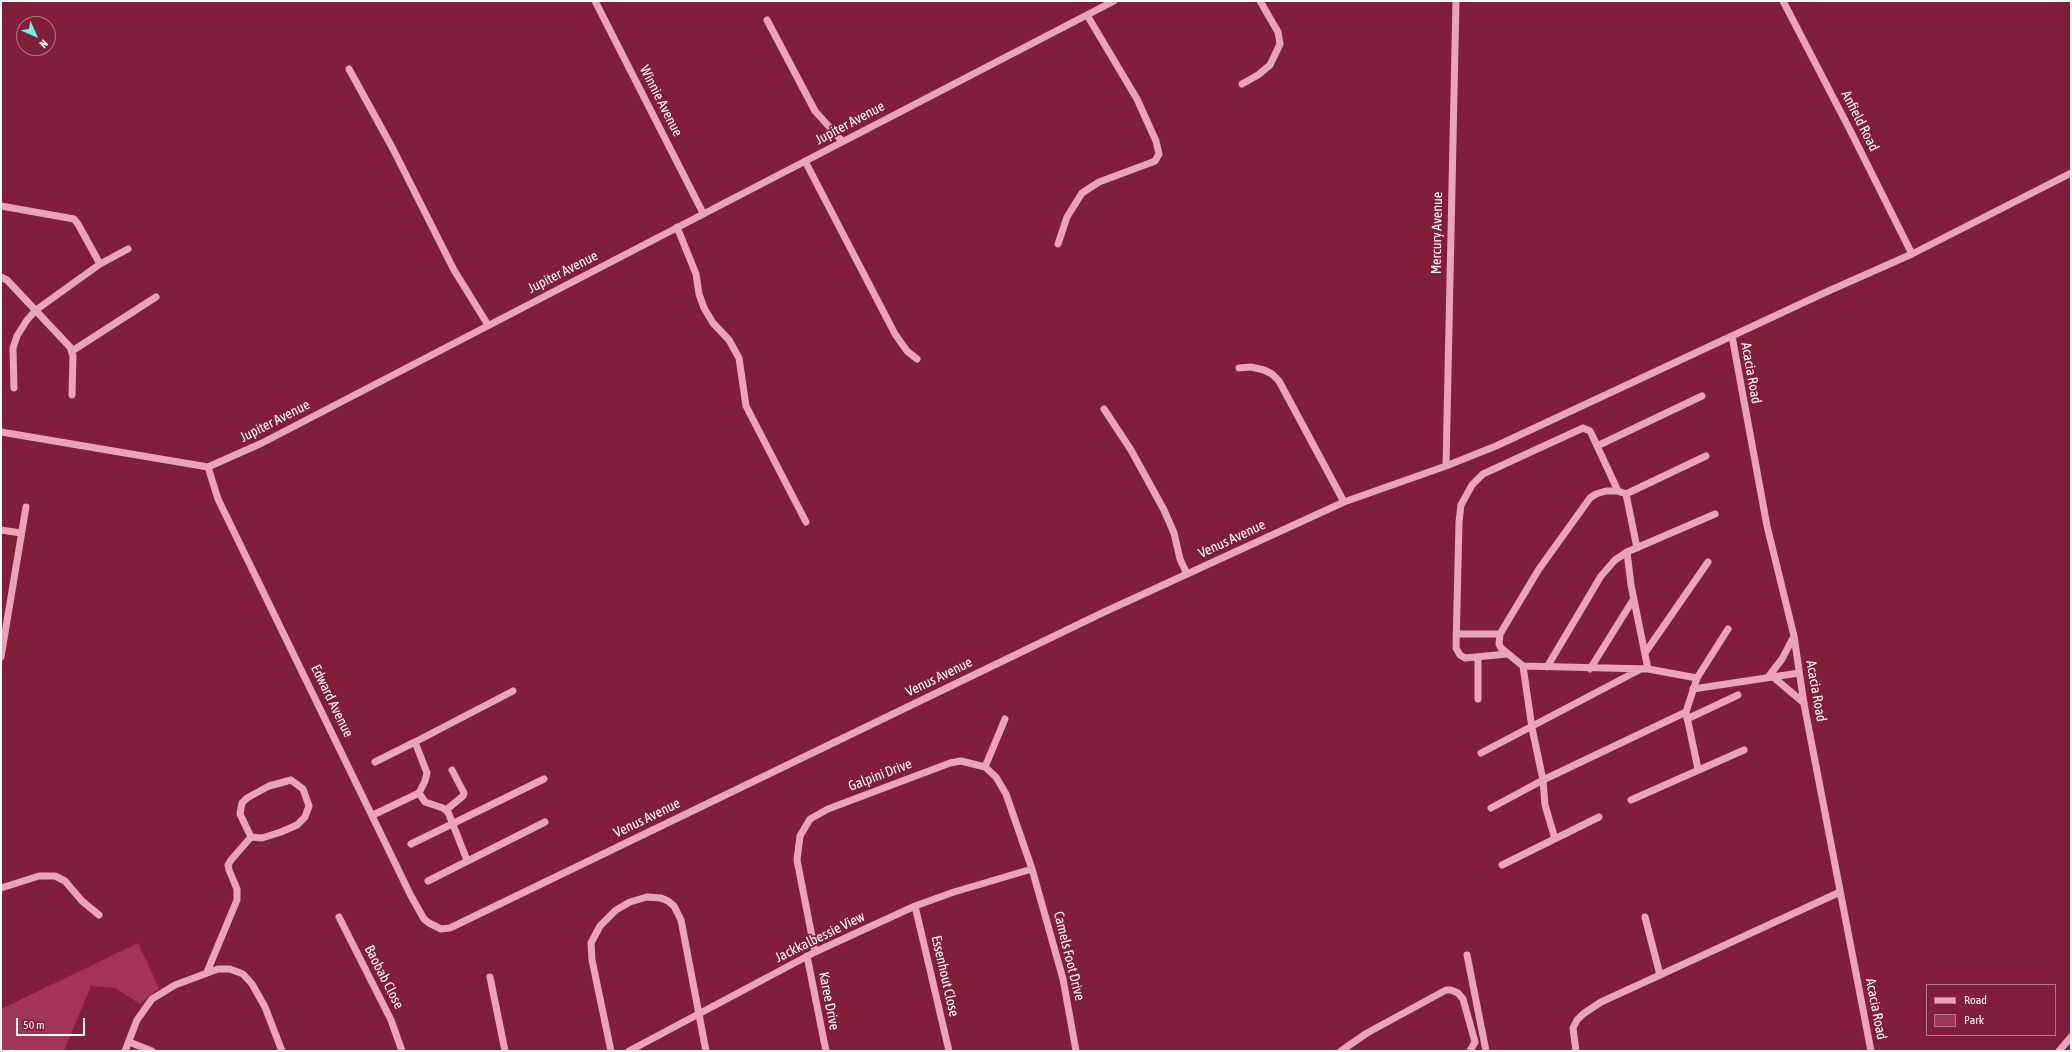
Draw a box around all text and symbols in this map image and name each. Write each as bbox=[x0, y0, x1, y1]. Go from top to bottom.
north arrow bbox=[16, 16, 56, 56]
text: N bbox=[37, 37, 50, 50]
street label: Winnie Avenue bbox=[636, 63, 686, 139]
street label: Anfield Road bbox=[1838, 88, 1882, 154]
street label: Jupiter Avenue bbox=[812, 98, 888, 148]
street label: Mercury Avenue bbox=[1428, 192, 1446, 274]
street label: Jupiter Avenue bbox=[525, 247, 601, 297]
street label: Acacia Road bbox=[1737, 341, 1765, 405]
street label: Jupiter Avenue bbox=[237, 396, 313, 446]
street label: Venus Avenue bbox=[1196, 516, 1268, 562]
street label: Venus Avenue bbox=[903, 654, 975, 700]
street label: Acacia Road bbox=[1802, 659, 1830, 723]
street label: Edward Avenue bbox=[307, 662, 357, 740]
street label: Galpini Drive bbox=[846, 755, 914, 795]
street label: Venus Avenue bbox=[611, 795, 683, 841]
street label: Jackkalbessie View bbox=[772, 908, 868, 966]
street label: Camels Foot Drive bbox=[1050, 910, 1088, 1002]
street label: Essenhout Close bbox=[927, 934, 963, 1018]
street label: Baobab Close bbox=[361, 942, 407, 1012]
street label: Karee Drive bbox=[815, 970, 843, 1032]
street label: Acacia Road bbox=[1862, 977, 1890, 1041]
legend bbox=[1926, 984, 2056, 1036]
text: Road bbox=[1964, 993, 1987, 1007]
scale bar bbox=[18, 1010, 87, 1036]
text: Park bbox=[1964, 1013, 1984, 1027]
text: 50 m bbox=[23, 1018, 45, 1032]

